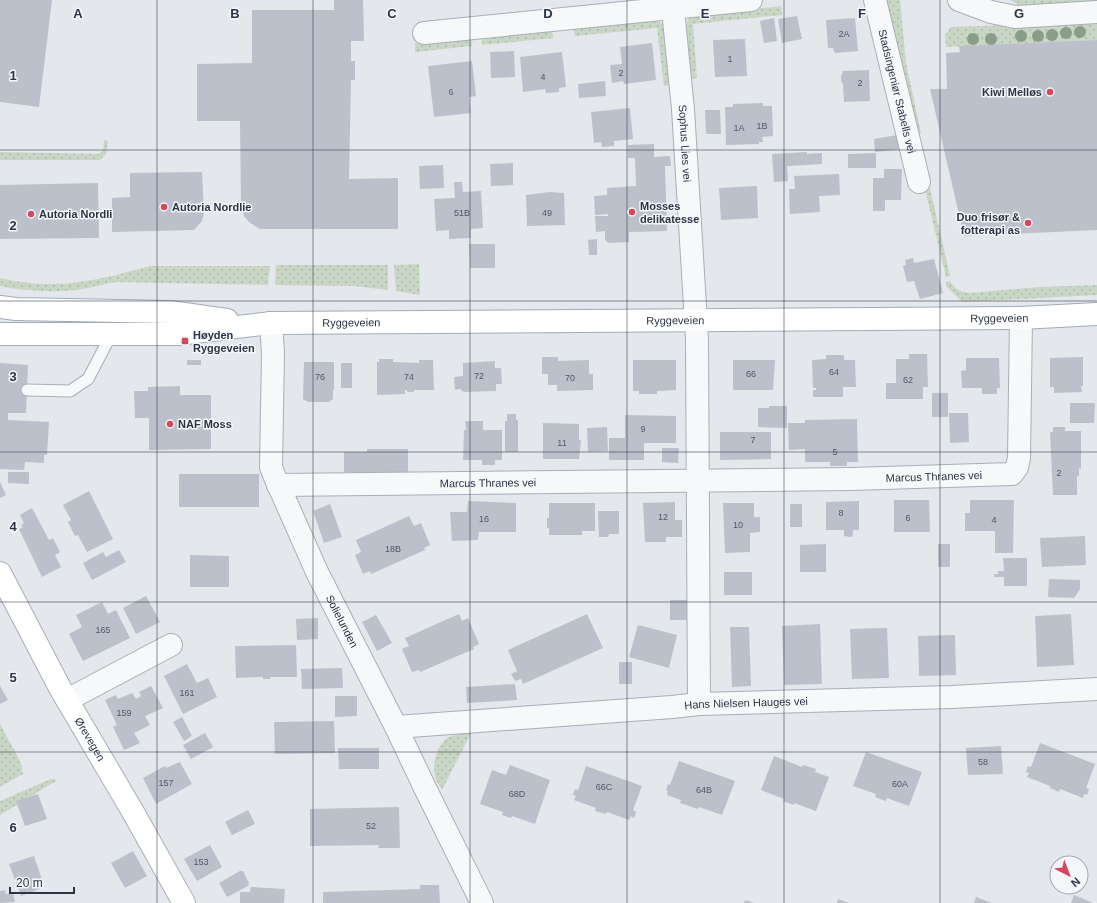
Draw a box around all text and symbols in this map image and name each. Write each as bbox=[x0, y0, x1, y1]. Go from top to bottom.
text: A bbox=[73, 6, 83, 21]
text: B bbox=[230, 6, 240, 21]
text: C bbox=[387, 6, 397, 21]
text: D bbox=[543, 6, 553, 21]
text: E bbox=[701, 6, 710, 21]
text: F bbox=[858, 6, 866, 21]
text: G bbox=[1014, 6, 1024, 21]
street label: Stadsingeniør Stabells vei bbox=[876, 28, 918, 155]
house number: 2A bbox=[838, 29, 850, 39]
house number: 1 bbox=[727, 54, 733, 64]
text: 1 bbox=[9, 68, 17, 83]
house number: 2 bbox=[618, 68, 624, 78]
house number: 4 bbox=[540, 72, 546, 82]
house number: 2 bbox=[857, 78, 863, 88]
place label: Kiwi Melløs bbox=[982, 86, 1042, 98]
house number: 6 bbox=[448, 87, 454, 97]
marker: Kiwi Melløs bbox=[1045, 87, 1055, 97]
street label: Sophus Lies vei bbox=[677, 104, 693, 183]
house number: 1B bbox=[756, 121, 768, 131]
house number: 1A bbox=[733, 123, 745, 133]
place label: Mosses delikatesse bbox=[640, 200, 699, 225]
place label: Autoria Nordlie bbox=[172, 201, 251, 213]
marker: Autoria Nordlie bbox=[159, 202, 169, 212]
marker: Mosses delikatesse bbox=[627, 207, 637, 217]
place label: Autoria Nordli bbox=[39, 208, 112, 220]
house number: 51B bbox=[454, 208, 470, 218]
house number: 49 bbox=[542, 208, 552, 218]
marker: Autoria Nordli bbox=[26, 209, 36, 219]
place label: Duo frisør & fotterapi as bbox=[956, 211, 1020, 236]
text: 2 bbox=[9, 218, 17, 233]
marker: Duo frisør & fotterapi as bbox=[1023, 218, 1033, 228]
street label: Ryggeveien bbox=[970, 312, 1029, 324]
street label: Ryggeveien bbox=[646, 314, 704, 326]
street label: Ryggeveien bbox=[322, 316, 380, 329]
place label: Høyden Ryggeveien bbox=[193, 329, 255, 354]
marker: Høyden Ryggeveien bbox=[180, 336, 190, 346]
house number: 64 bbox=[829, 367, 839, 377]
text: 3 bbox=[9, 369, 17, 384]
house number: 66 bbox=[746, 369, 756, 379]
house number: 72 bbox=[474, 371, 484, 381]
house number: 76 bbox=[315, 372, 325, 382]
house number: 74 bbox=[404, 372, 414, 382]
house number: 70 bbox=[565, 373, 575, 383]
house number: 62 bbox=[903, 375, 913, 385]
place label: NAF Moss bbox=[178, 418, 232, 430]
marker: NAF Moss bbox=[165, 419, 175, 429]
house number: 9 bbox=[640, 424, 646, 434]
house number: 7 bbox=[750, 435, 756, 445]
house number: 11 bbox=[557, 438, 567, 448]
house number: 5 bbox=[832, 447, 838, 457]
house number: 2 bbox=[1056, 468, 1062, 478]
street label: Marcus Thranes vei bbox=[886, 469, 982, 484]
street label: Marcus Thranes vei bbox=[440, 476, 536, 489]
house number: 8 bbox=[838, 508, 844, 518]
house number: 12 bbox=[658, 512, 668, 522]
house number: 6 bbox=[905, 513, 911, 523]
house number: 16 bbox=[479, 514, 489, 524]
house number: 4 bbox=[991, 515, 997, 525]
text: 4 bbox=[9, 519, 17, 534]
house number: 10 bbox=[733, 520, 743, 530]
house number: 18B bbox=[385, 544, 401, 554]
street label: Solielunden bbox=[324, 593, 361, 650]
house number: 165 bbox=[95, 625, 111, 635]
text: 5 bbox=[9, 670, 17, 685]
house number: 161 bbox=[179, 688, 195, 698]
street label: Hans Nielsen Hauges vei bbox=[684, 695, 808, 712]
house number: 159 bbox=[116, 708, 132, 718]
street label: Ørevegen bbox=[73, 715, 108, 763]
house number: 58 bbox=[978, 757, 988, 767]
house number: 157 bbox=[158, 778, 174, 788]
house number: 60A bbox=[892, 779, 908, 789]
house number: 66C bbox=[596, 782, 613, 792]
house number: 64B bbox=[696, 785, 712, 795]
house number: 68D bbox=[509, 789, 526, 799]
text: 6 bbox=[9, 820, 17, 835]
house number: 52 bbox=[366, 821, 376, 831]
north arrow bbox=[1049, 855, 1089, 895]
house number: 153 bbox=[193, 857, 209, 867]
scale bar bbox=[10, 869, 74, 895]
text: N bbox=[1069, 875, 1083, 890]
text: 20 m bbox=[16, 876, 43, 890]

